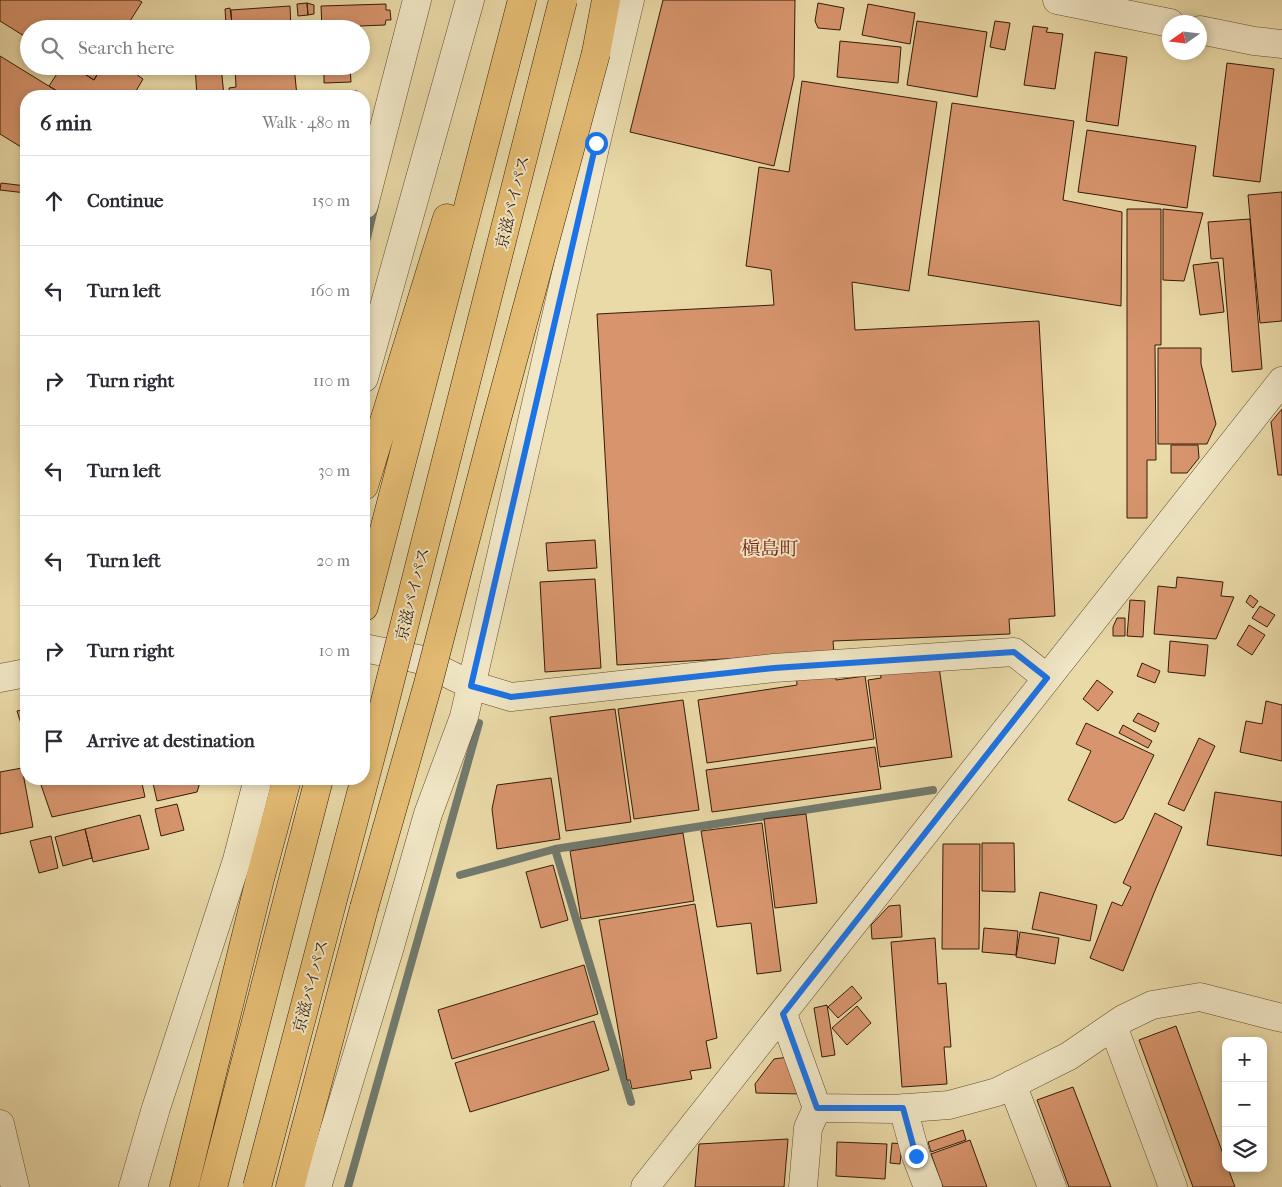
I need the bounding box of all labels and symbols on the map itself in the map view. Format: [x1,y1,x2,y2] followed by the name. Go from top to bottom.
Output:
[1162,15,1207,60] north arrow
[585,132,608,155] route start
[492,153,533,251] street label: 京滋バイパス
[741,538,799,560] district label: 槇島町
[392,545,433,643] street label: 京滋バイパス
[289,937,332,1035] street label: 京滋バイパス
[905,1145,928,1168] route end

